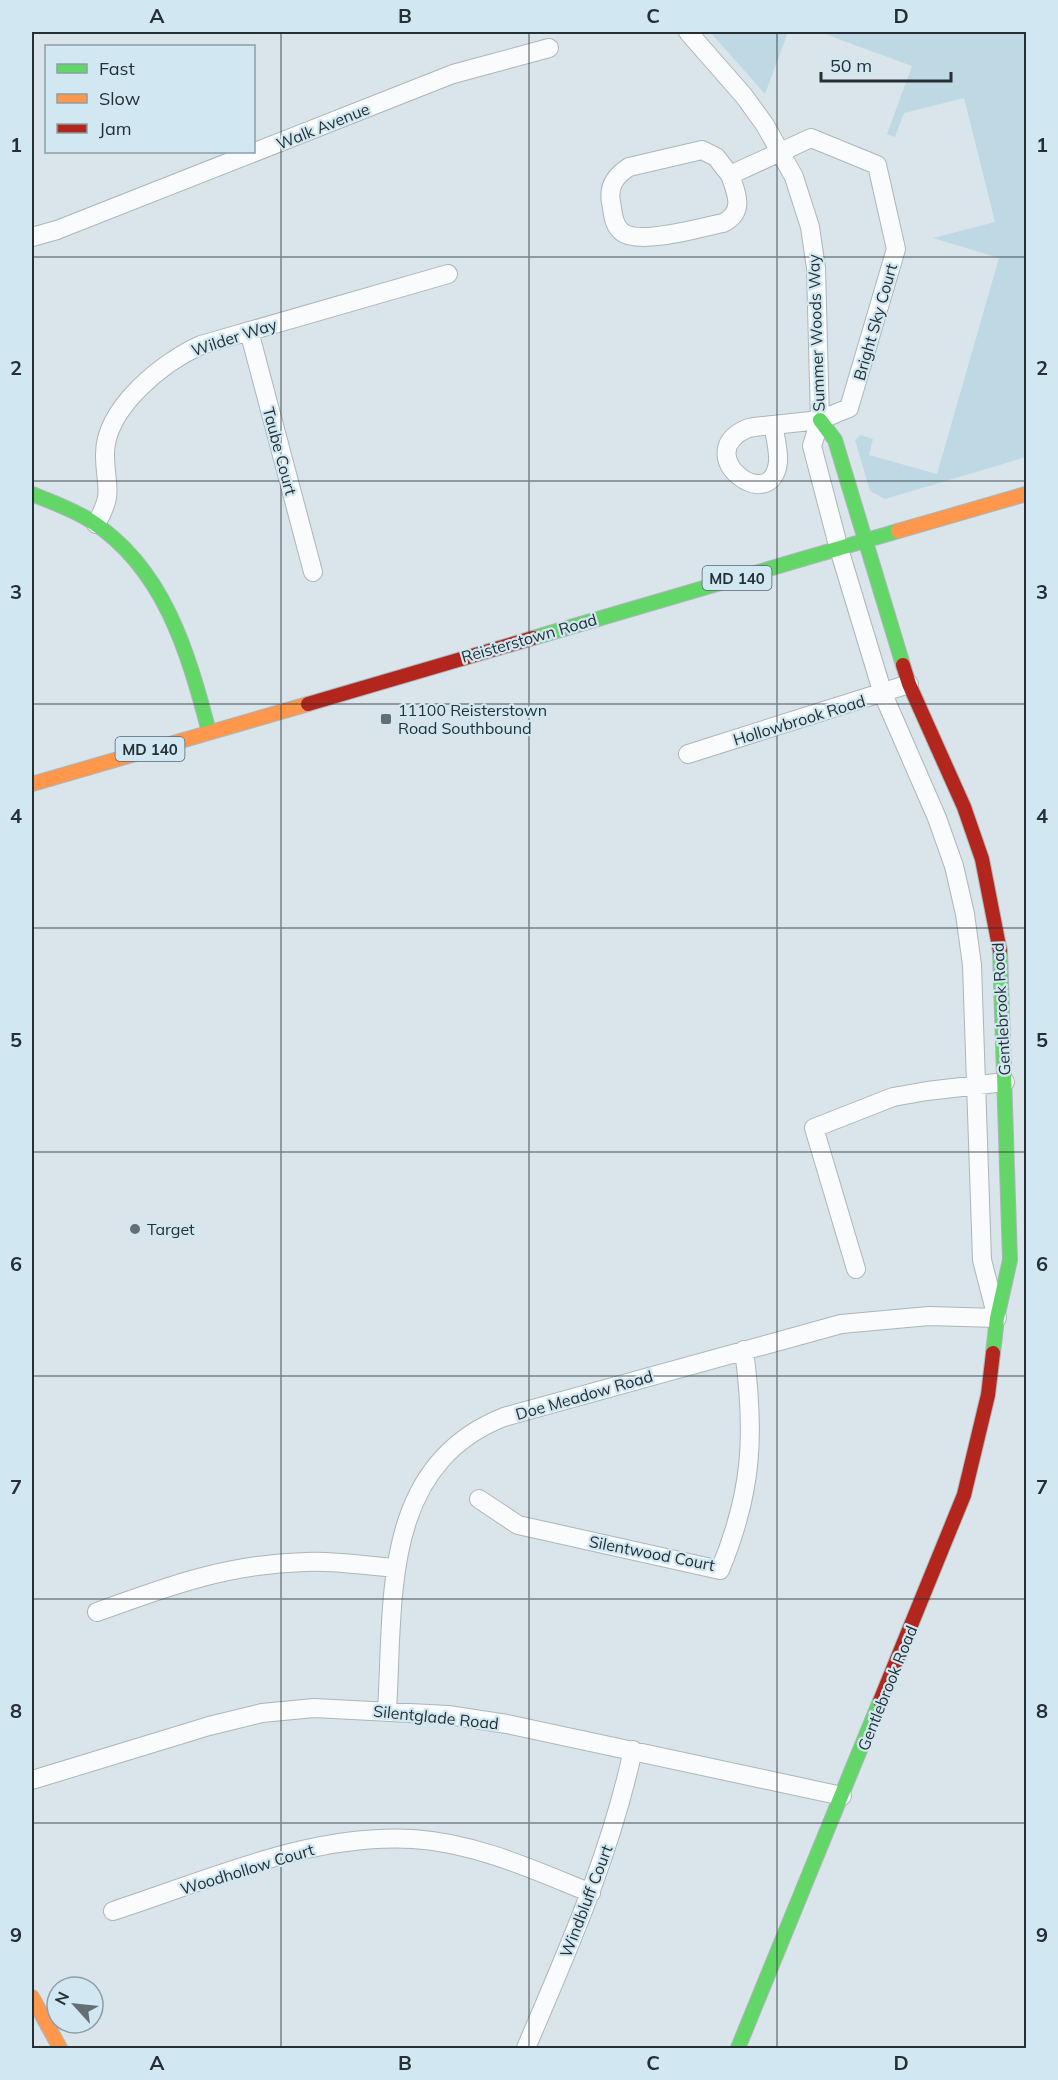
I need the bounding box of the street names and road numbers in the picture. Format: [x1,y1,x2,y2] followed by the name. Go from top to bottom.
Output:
[274,98,372,154] street label: Walk Avenue
[803,253,829,412] street label: Summer Woods Way
[849,261,901,383] street label: Bright Sky Court
[189,314,280,360] street label: Wilder Way
[259,405,301,498] street label: Taube Court
[702,566,771,590] road number: MD 140
[459,609,599,667] street label: Reisterstown Road
[730,690,868,750] street label: Hollowbrook Road
[116,737,184,761] road number: MD 140
[988,942,1014,1076] street label: Gentlebrook Road
[513,1366,655,1424] street label: Doe Meadow Road
[587,1531,717,1575] street label: Silentwood Court
[853,1623,921,1753] street label: Gentlebrook Road
[372,1700,500,1734] street label: Silentglade Road
[178,1839,317,1899] street label: Woodhollow Court
[555,1842,617,1960] street label: Windbluff Court

